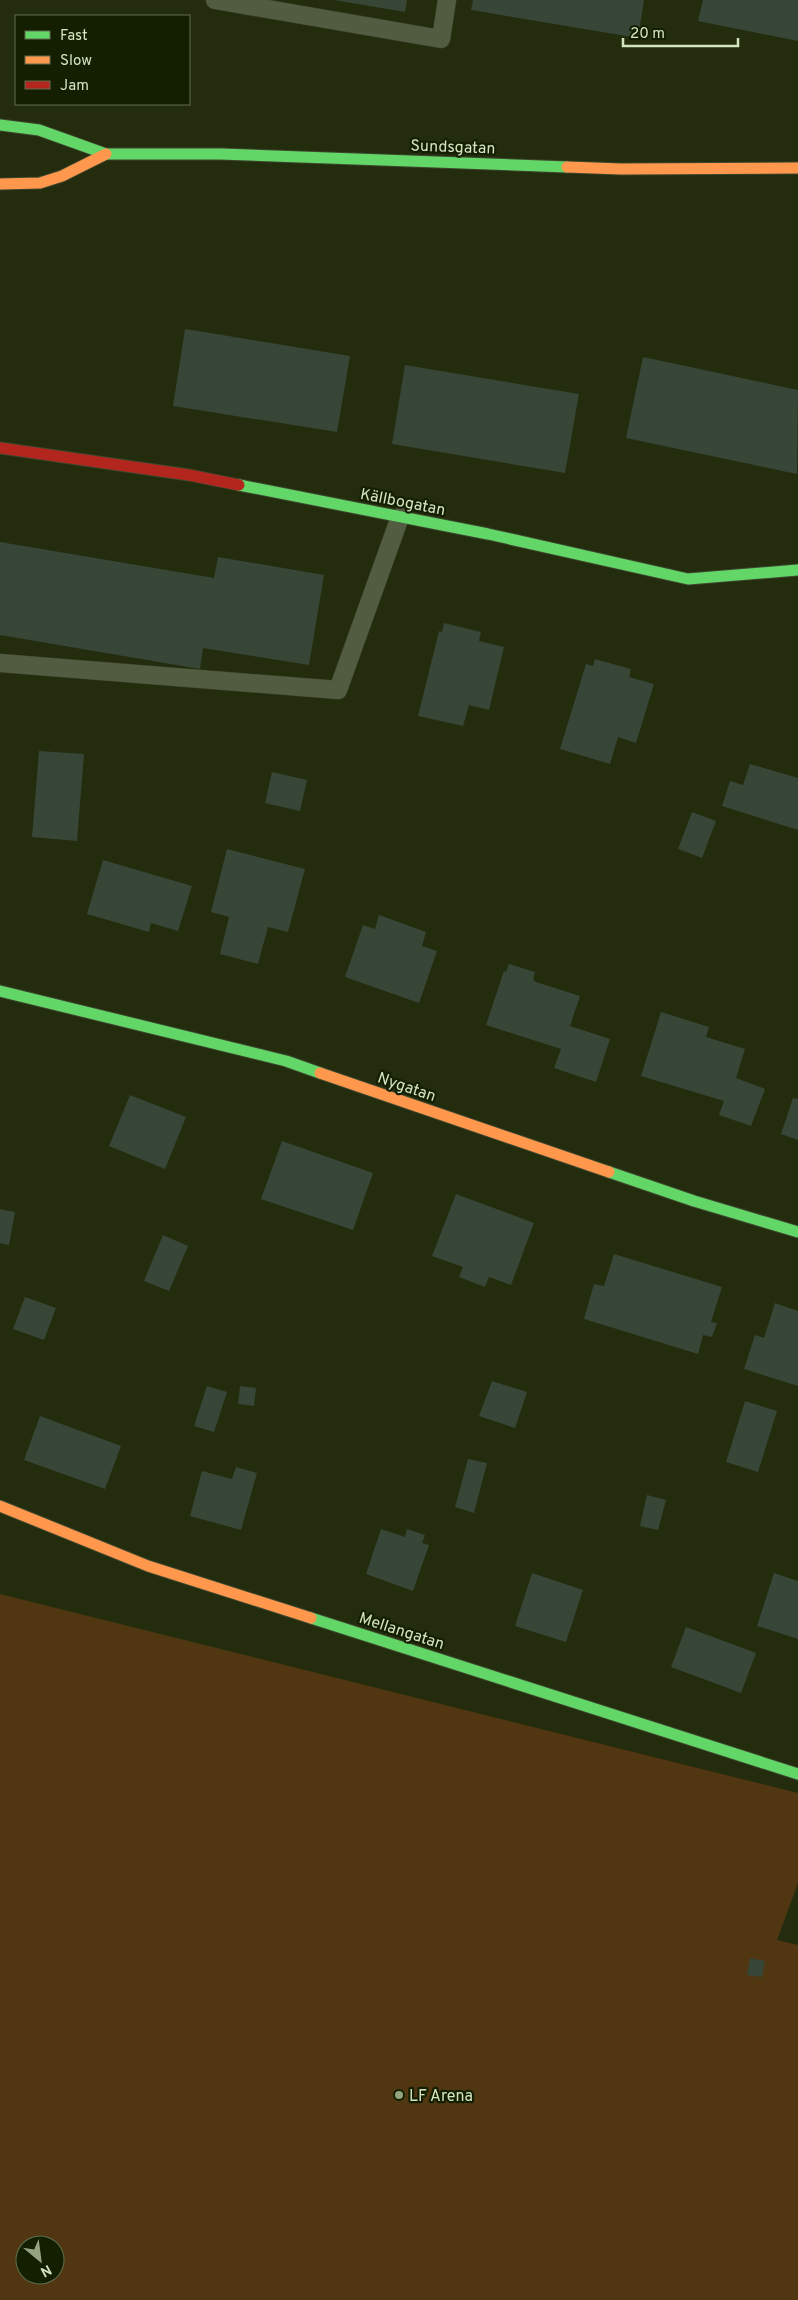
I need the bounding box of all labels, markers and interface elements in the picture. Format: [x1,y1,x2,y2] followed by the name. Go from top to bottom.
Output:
[15,15,190,105] legend
[623,15,738,47] scale bar
[630,25,665,44] text: 20 m
[60,27,88,46] text: Fast
[60,52,92,71] text: Slow
[60,77,89,96] text: Jam
[410,137,496,159] street label: Sundsgatan
[358,485,447,521] street label: Källbogatan
[374,1069,438,1107] street label: Nygatan
[356,1609,447,1655] street label: Mellangatan
[409,2087,473,2107] place label: LF Arena
[393,2089,405,2101] marker: LF Arena
[15,2235,65,2285] north arrow
[37,2260,54,2280] text: N

